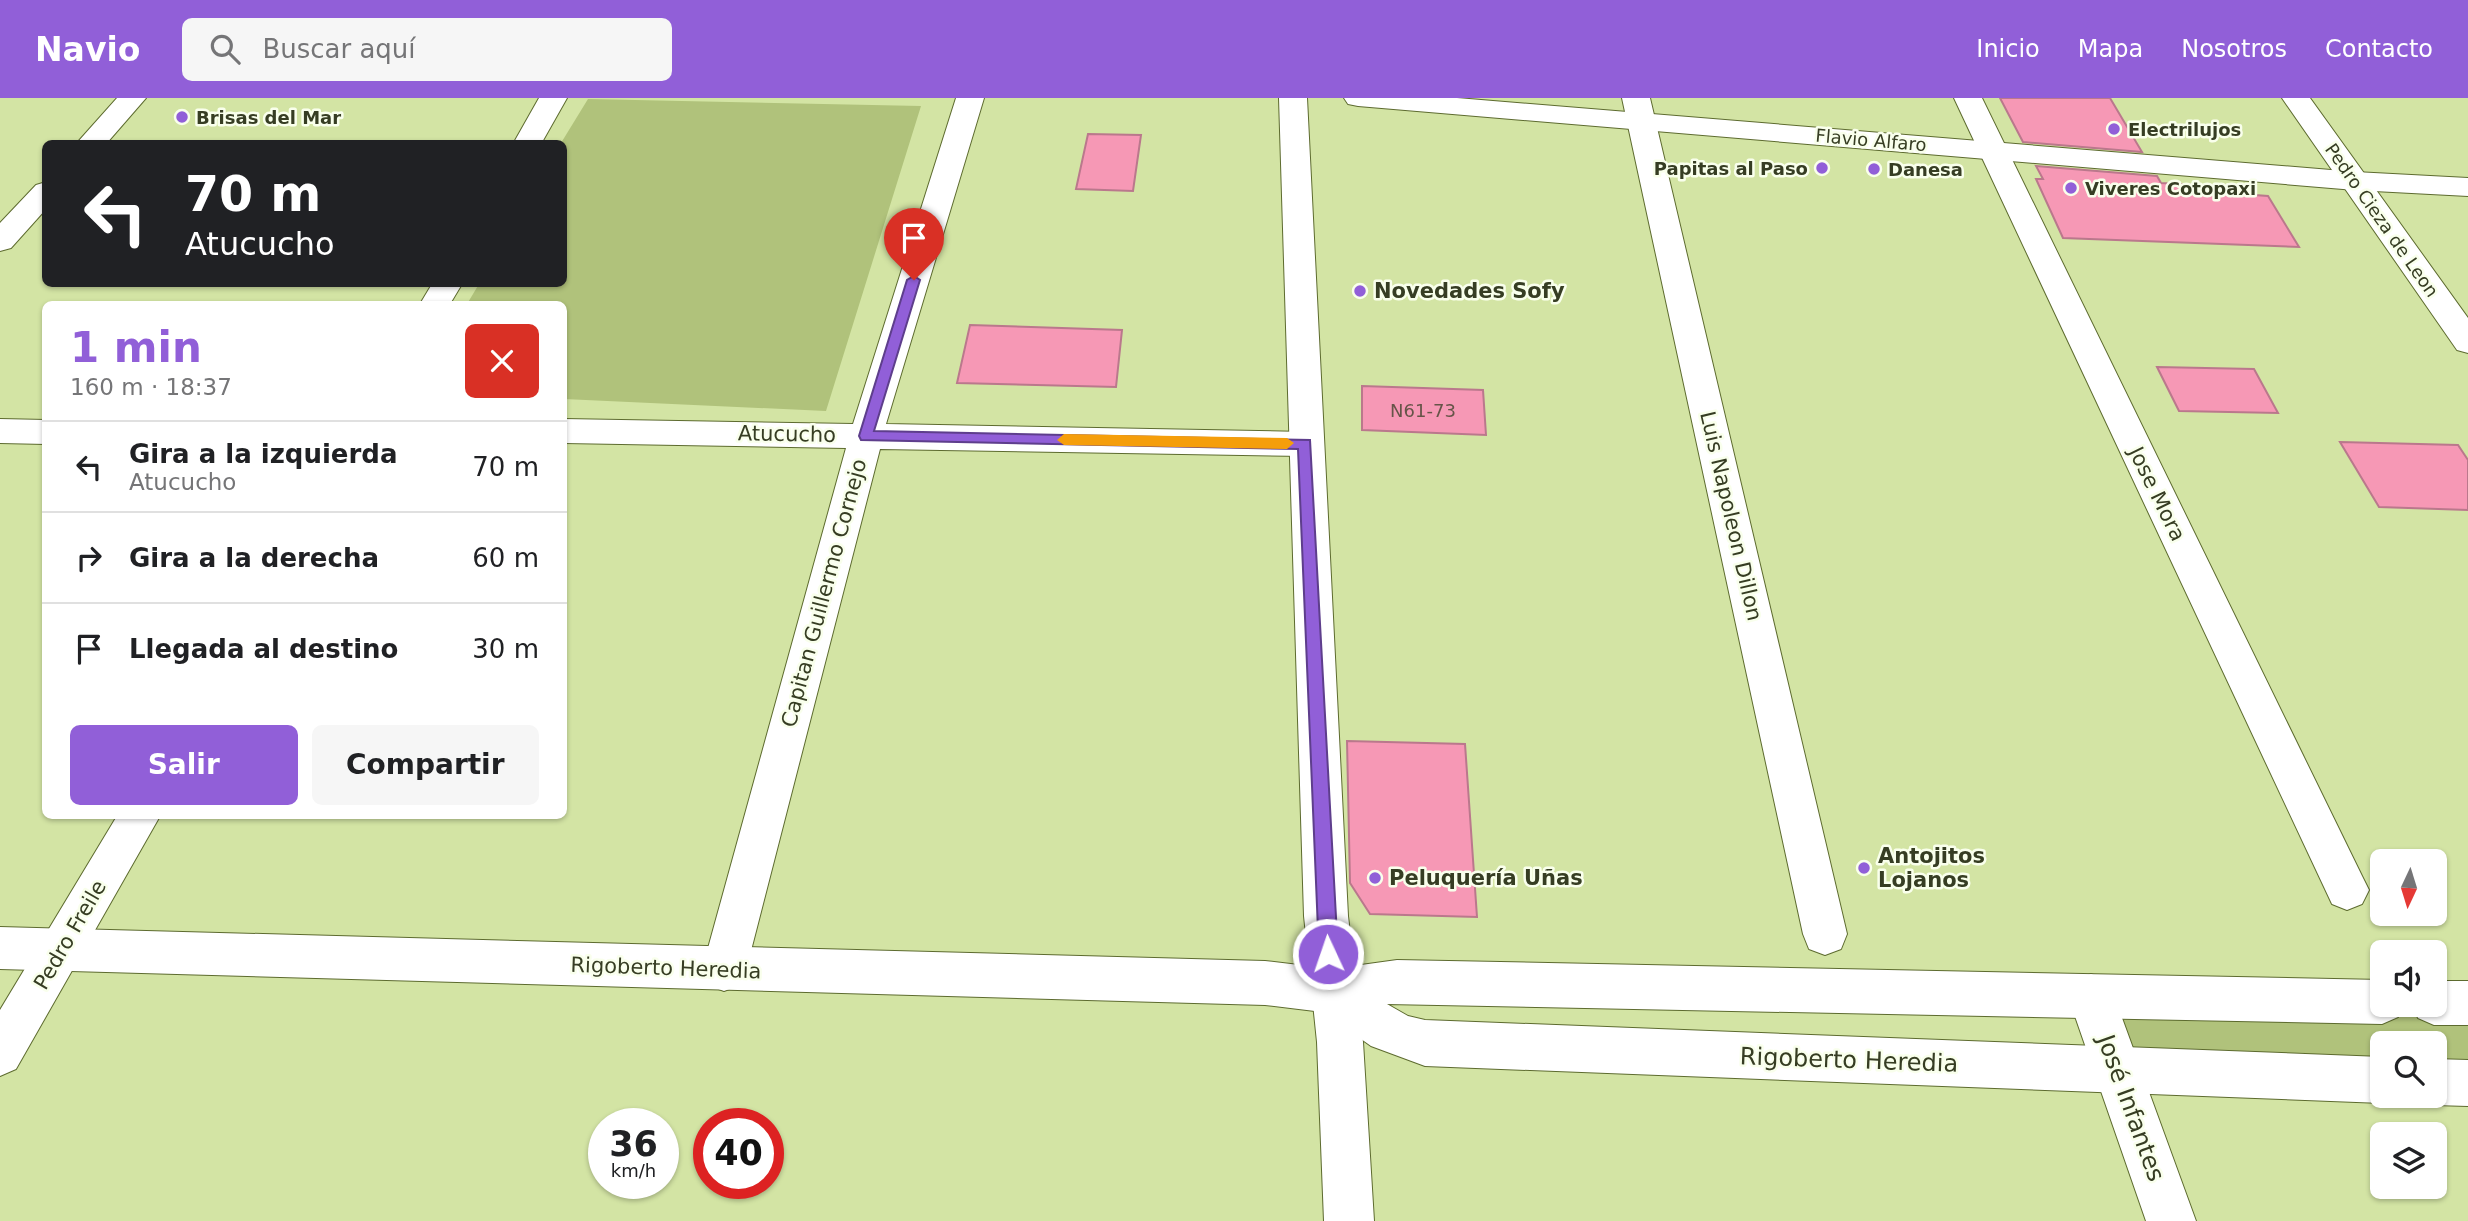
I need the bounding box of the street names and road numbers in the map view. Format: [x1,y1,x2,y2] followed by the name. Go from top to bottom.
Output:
[1815,125,1927,155] street label: Flavio Alfaro
[2321,139,2443,301] street label: Pedro Cieza de Leon
[1695,409,1767,623] street label: Luis Napoleon Dillon
[738,421,836,447] street label: Atucucho
[2123,441,2190,545] street label: Jose Mora
[777,456,871,730] street label: Capitan Guillermo Cornejo
[29,876,111,994] street label: Pedro Freile
[570,953,762,983] street label: Rigoberto Heredia
[2091,1029,2170,1185] street label: José Infantes
[1739,1042,1959,1078] street label: Rigoberto Heredia

